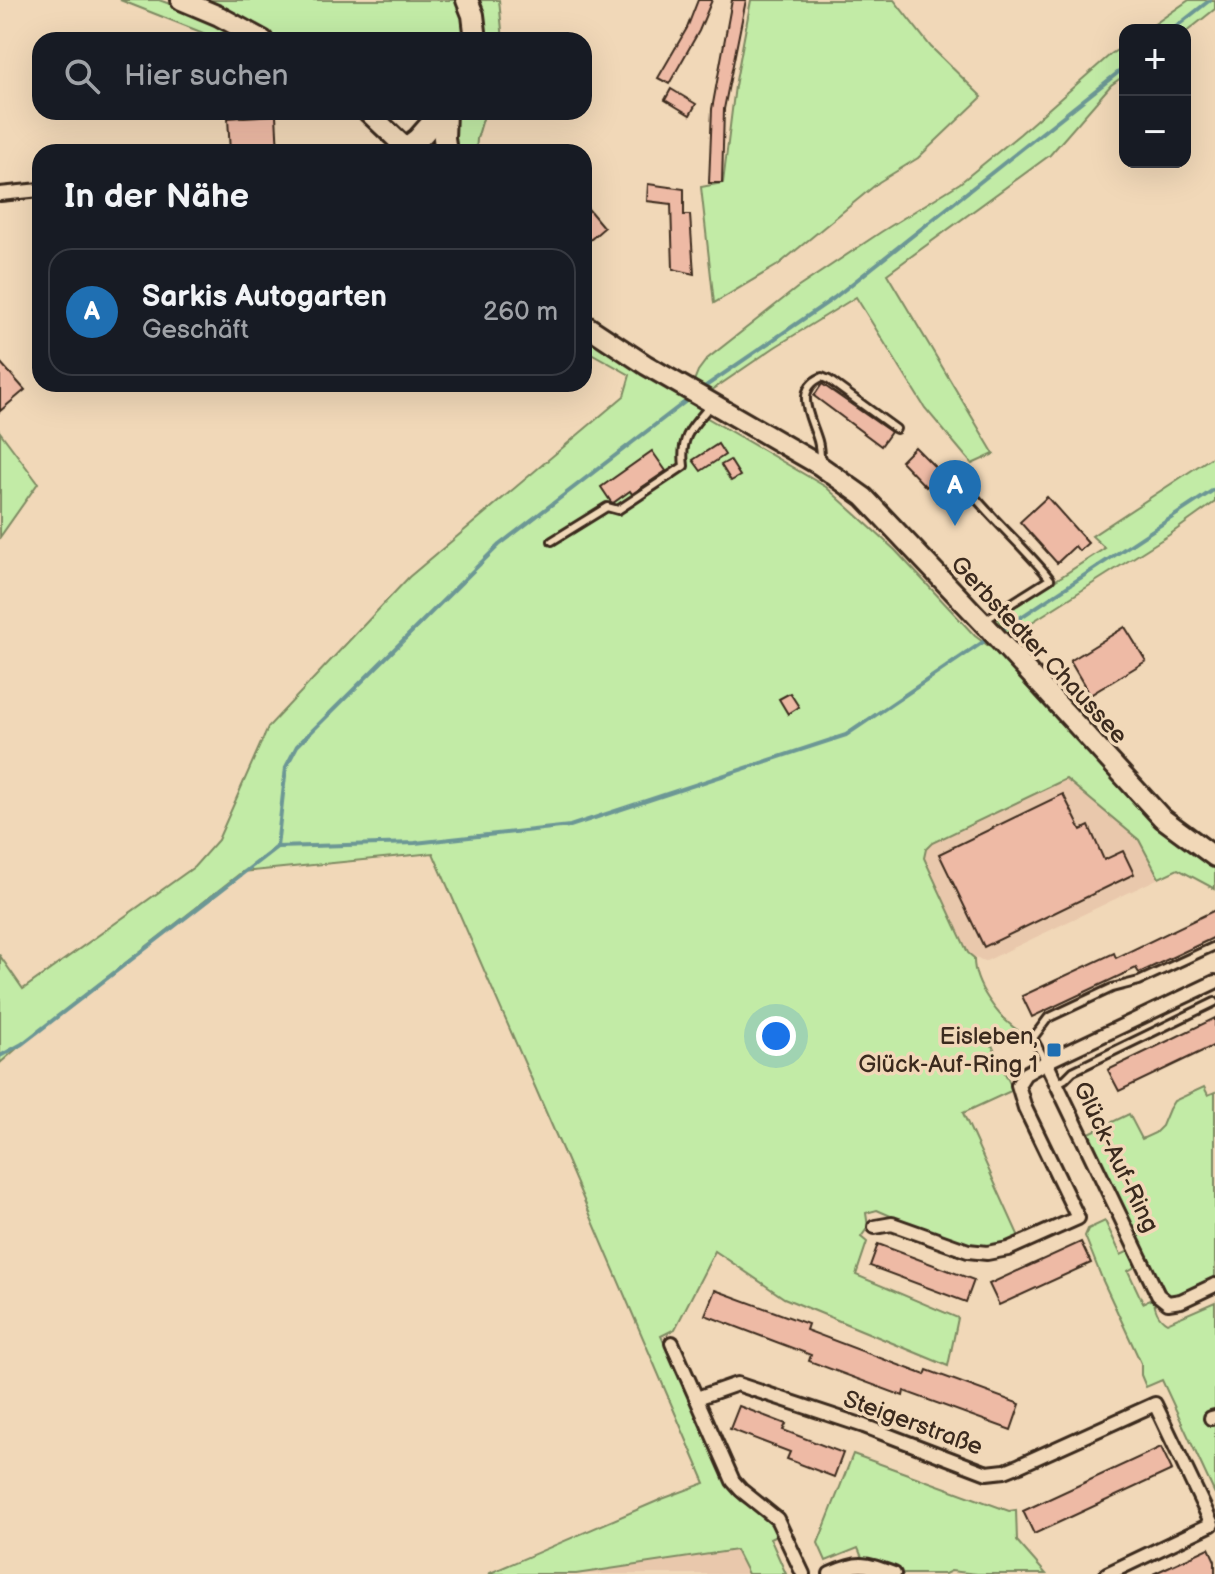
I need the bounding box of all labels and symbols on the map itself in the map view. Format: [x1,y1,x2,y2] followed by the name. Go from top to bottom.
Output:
[929,460,981,526] pin: A
[944,550,1134,750] street label: Gerbstedter Chaussee
[756,1016,796,1056] your location
[858,1022,1038,1079] place label: Eisleben, Glück-Auf-Ring 1
[1045,1041,1063,1059] marker: Eisleben, Glück-Auf-Ring 1
[1067,1077,1165,1237] street label: Glück-Auf-Ring
[839,1384,987,1462] street label: Steigerstraße

